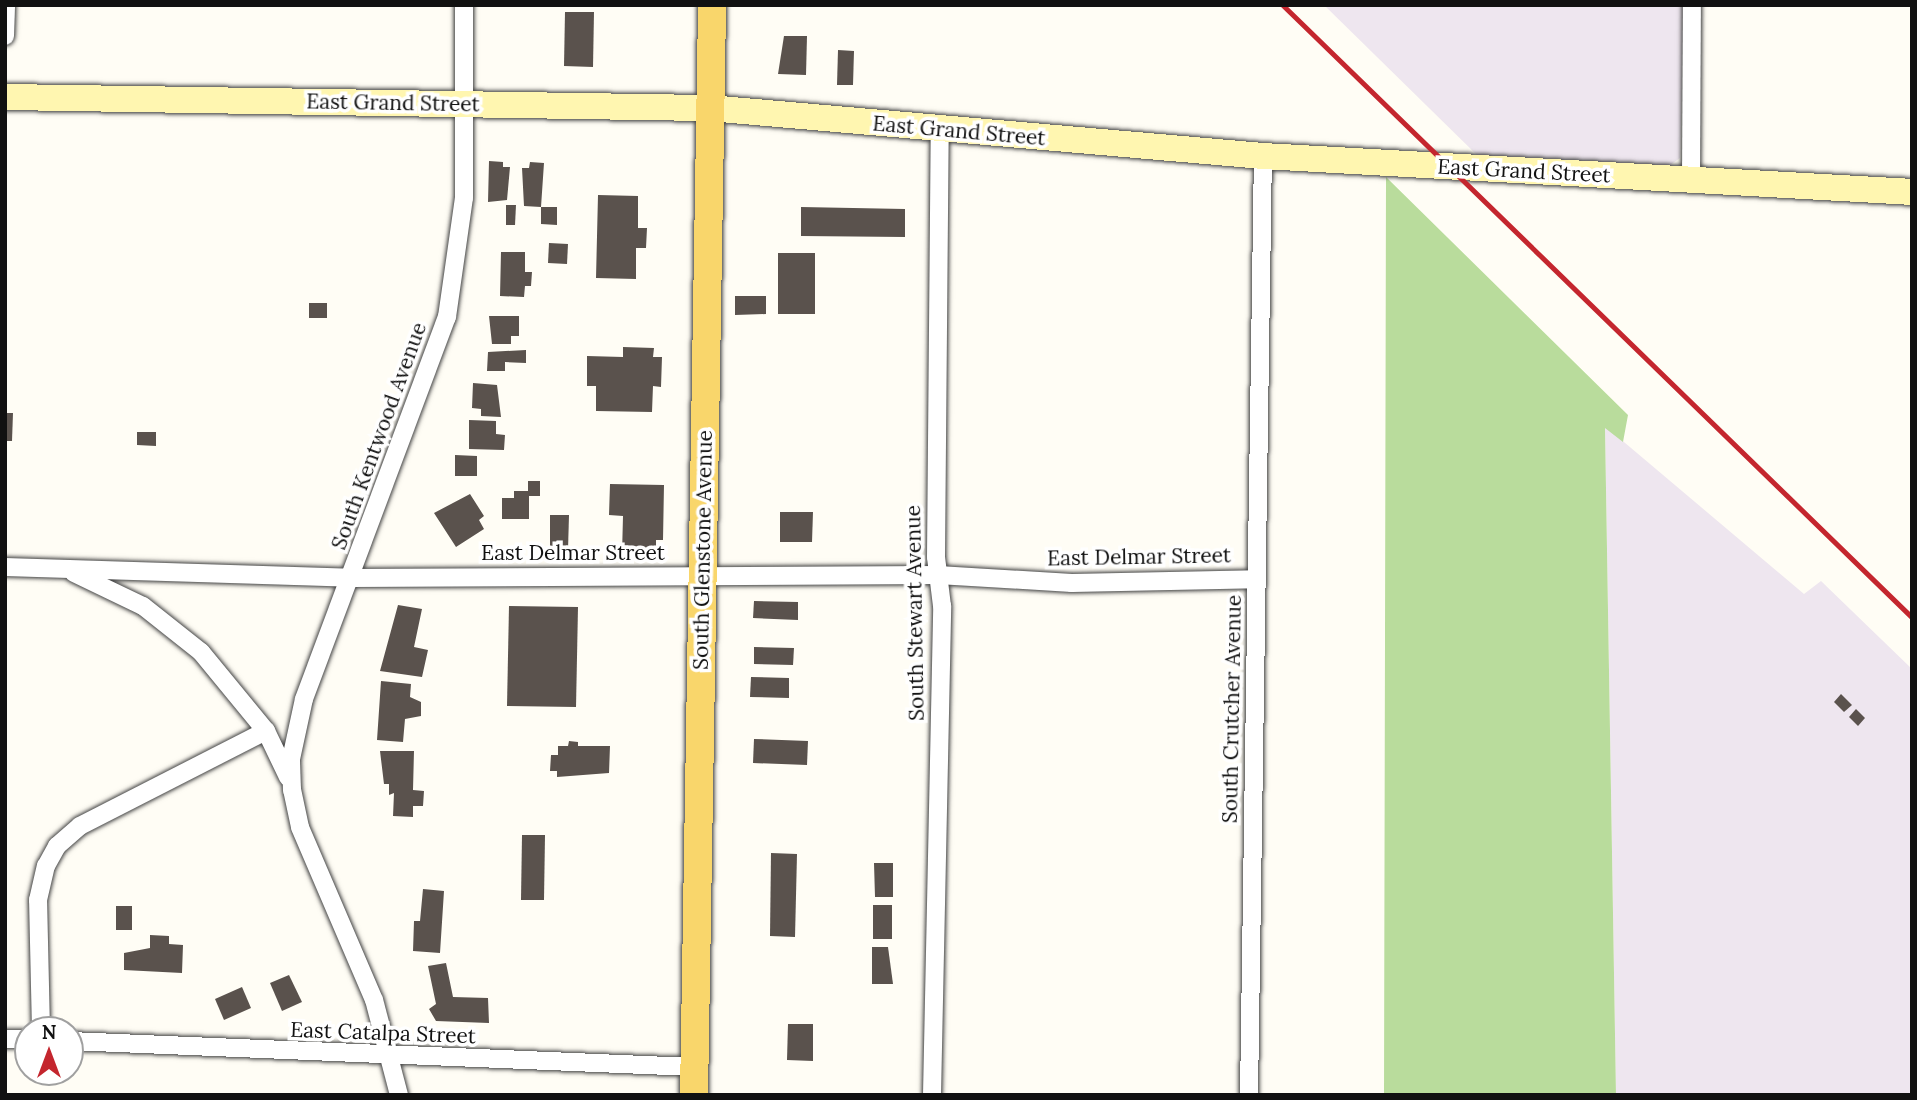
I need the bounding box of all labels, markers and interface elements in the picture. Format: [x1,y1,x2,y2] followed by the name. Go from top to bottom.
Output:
[306,89,480,117] street label: East Grand Street
[872,111,1046,151] street label: East Grand Street
[1437,154,1611,188] street label: East Grand Street
[326,319,432,553] street label: South Kentwood Avenue
[688,430,718,670] street label: South Glenstone Avenue
[901,505,929,721] street label: South Stewart Avenue
[481,540,665,566] street label: East Delmar Street
[1047,543,1231,571] street label: East Delmar Street
[1217,595,1247,823] street label: South Crutcher Avenue
[14,1016,84,1086] north arrow
[290,1017,476,1049] street label: East Catalpa Street
[42,1020,56,1044] text: N

